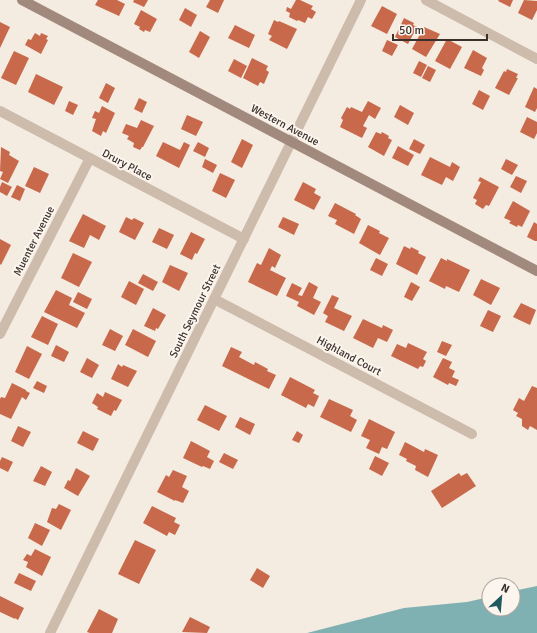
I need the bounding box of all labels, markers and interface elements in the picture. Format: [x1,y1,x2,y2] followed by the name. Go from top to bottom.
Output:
[393,16,487,42] scale bar
[399,23,424,38] text: 50 m
[249,102,321,148] street label: Western Avenue
[100,146,154,184] street label: Drury Place
[11,204,57,278] street label: Muenter Avenue
[167,262,223,360] street label: South Seymour Street
[314,333,384,379] street label: Highland Court
[481,577,521,617] north arrow
[499,581,511,596] text: N

